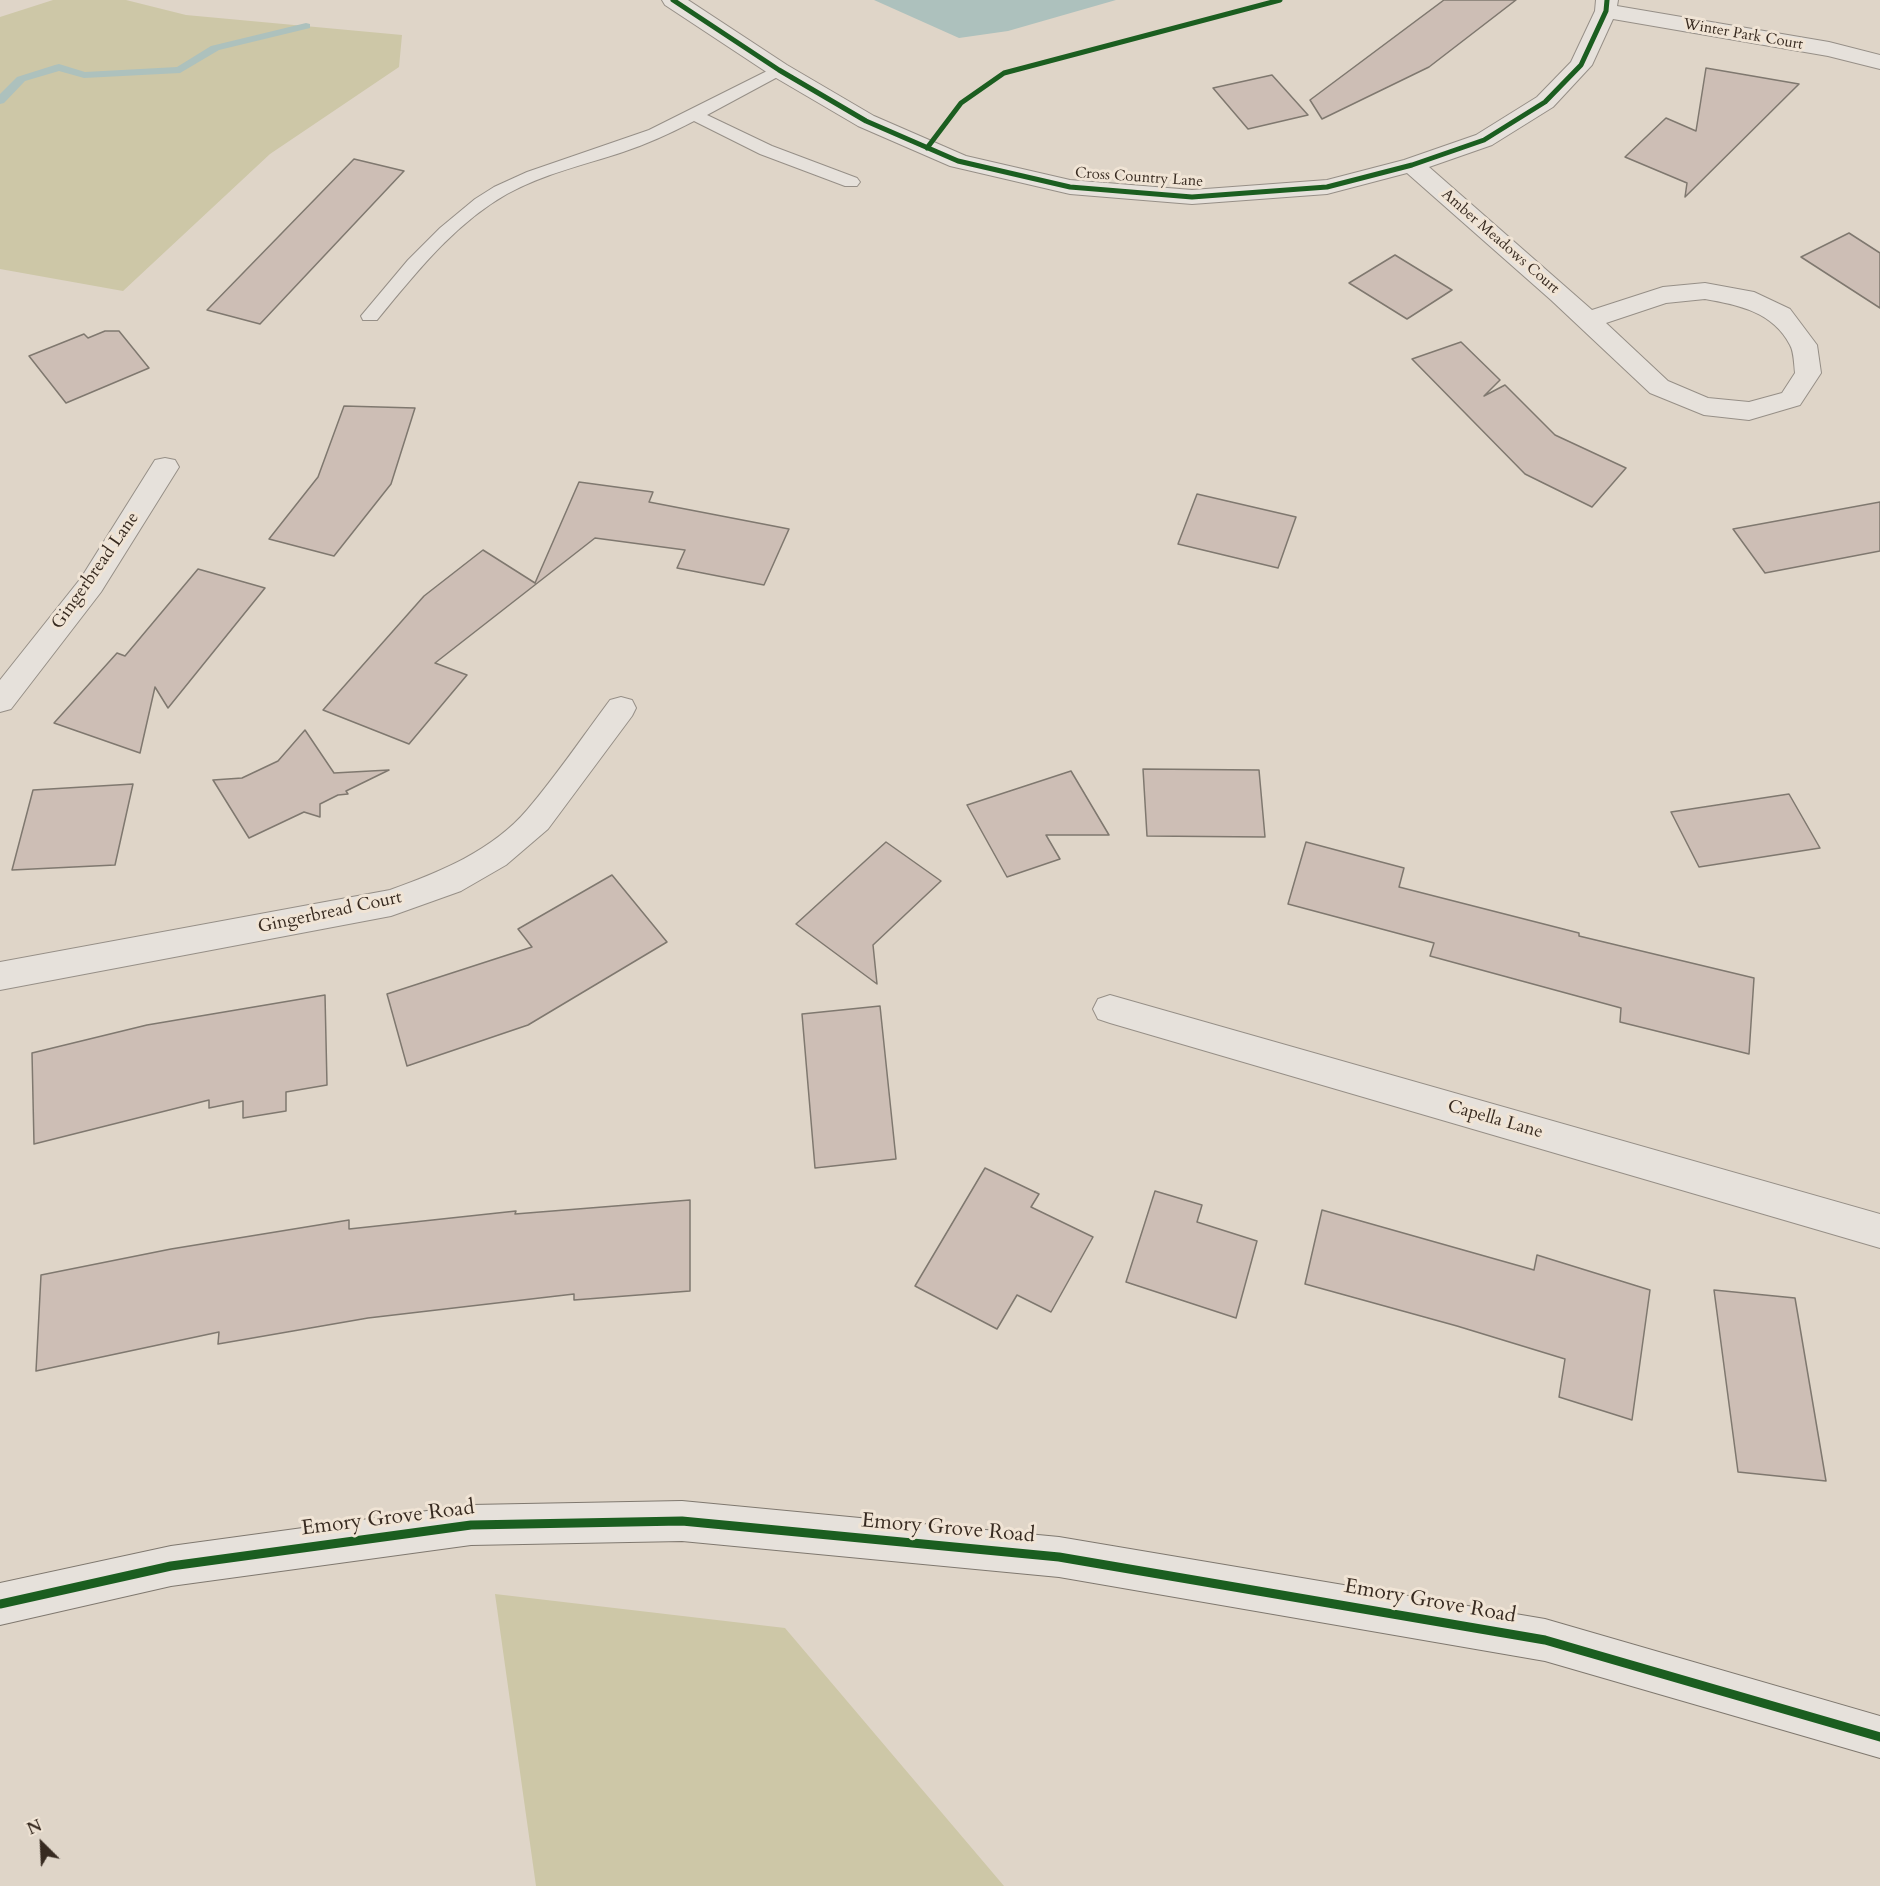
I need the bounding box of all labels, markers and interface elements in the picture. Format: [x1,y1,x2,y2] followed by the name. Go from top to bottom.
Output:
[1682,16,1804,54] street label: Winter Park Court
[1074,165,1204,191] street label: Cross Country Lane
[1437,186,1563,298] street label: Amber Meadows Court
[48,508,144,634] street label: Gingerbread Lane
[256,887,404,939] street label: Gingerbread Court
[1445,1096,1545,1144] street label: Capella Lane
[300,1496,476,1542] street label: Emory Grove Road
[860,1509,1036,1549] street label: Emory Grove Road
[1342,1574,1518,1630] street label: Emory Grove Road
[12,1814,72,1874] north arrow
[24,1815,45,1840] text: N

